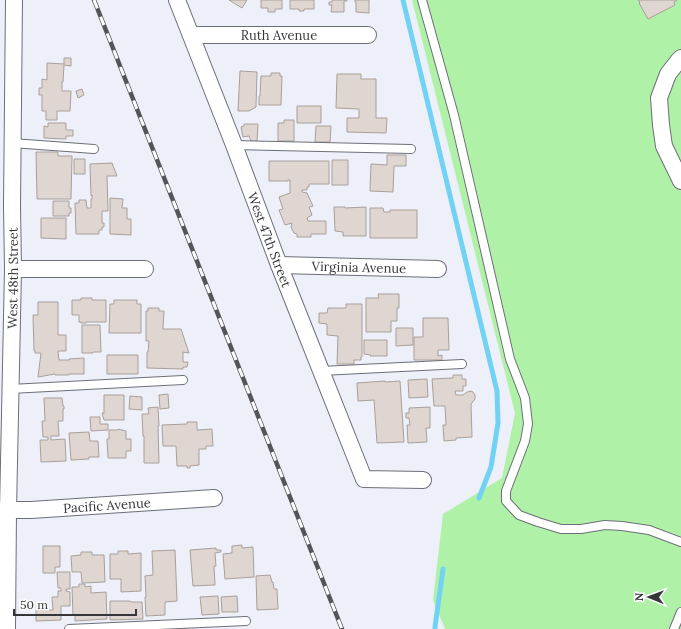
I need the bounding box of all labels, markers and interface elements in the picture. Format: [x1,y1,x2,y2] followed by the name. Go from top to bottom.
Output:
[241,27,317,44] street label: Ruth Avenue
[244,190,295,290] street label: West 47th Street
[4,227,22,329] street label: West 48th Street
[310,258,406,277] street label: Virginia Avenue
[63,494,151,517] street label: Pacific Avenue
[629,577,669,617] north arrow
[14,591,136,617] scale bar
[632,592,646,601] text: N
[20,597,48,612] text: 50 m

